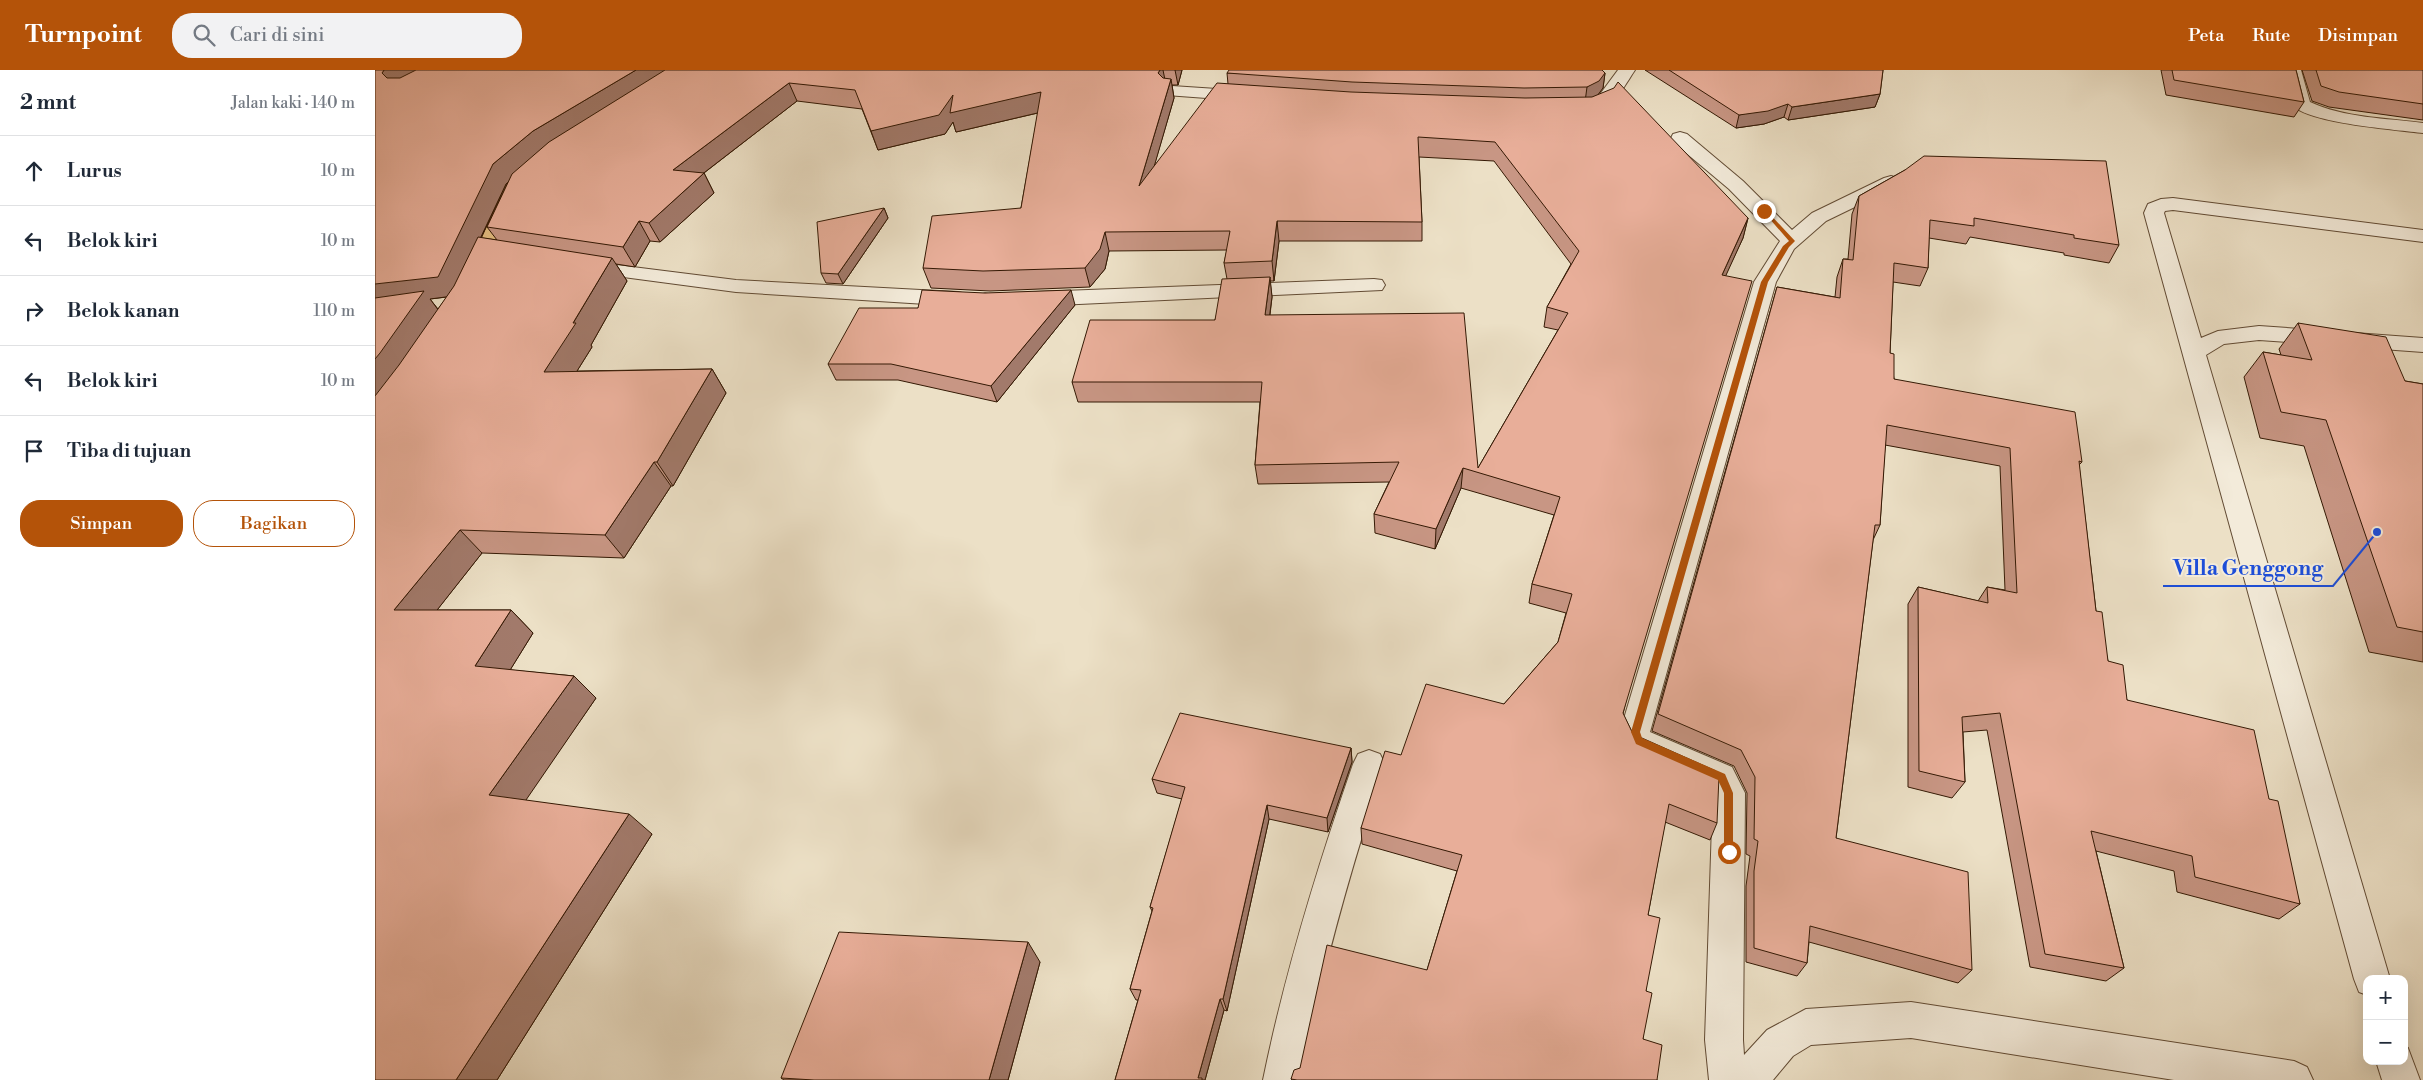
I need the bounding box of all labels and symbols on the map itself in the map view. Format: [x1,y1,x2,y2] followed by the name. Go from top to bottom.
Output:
[1753,200,1776,223] route end
[2163,550,2333,586] callout: Villa Genggong
[2172,556,2324,582] text: Villa Genggong
[1718,841,1741,864] route start

